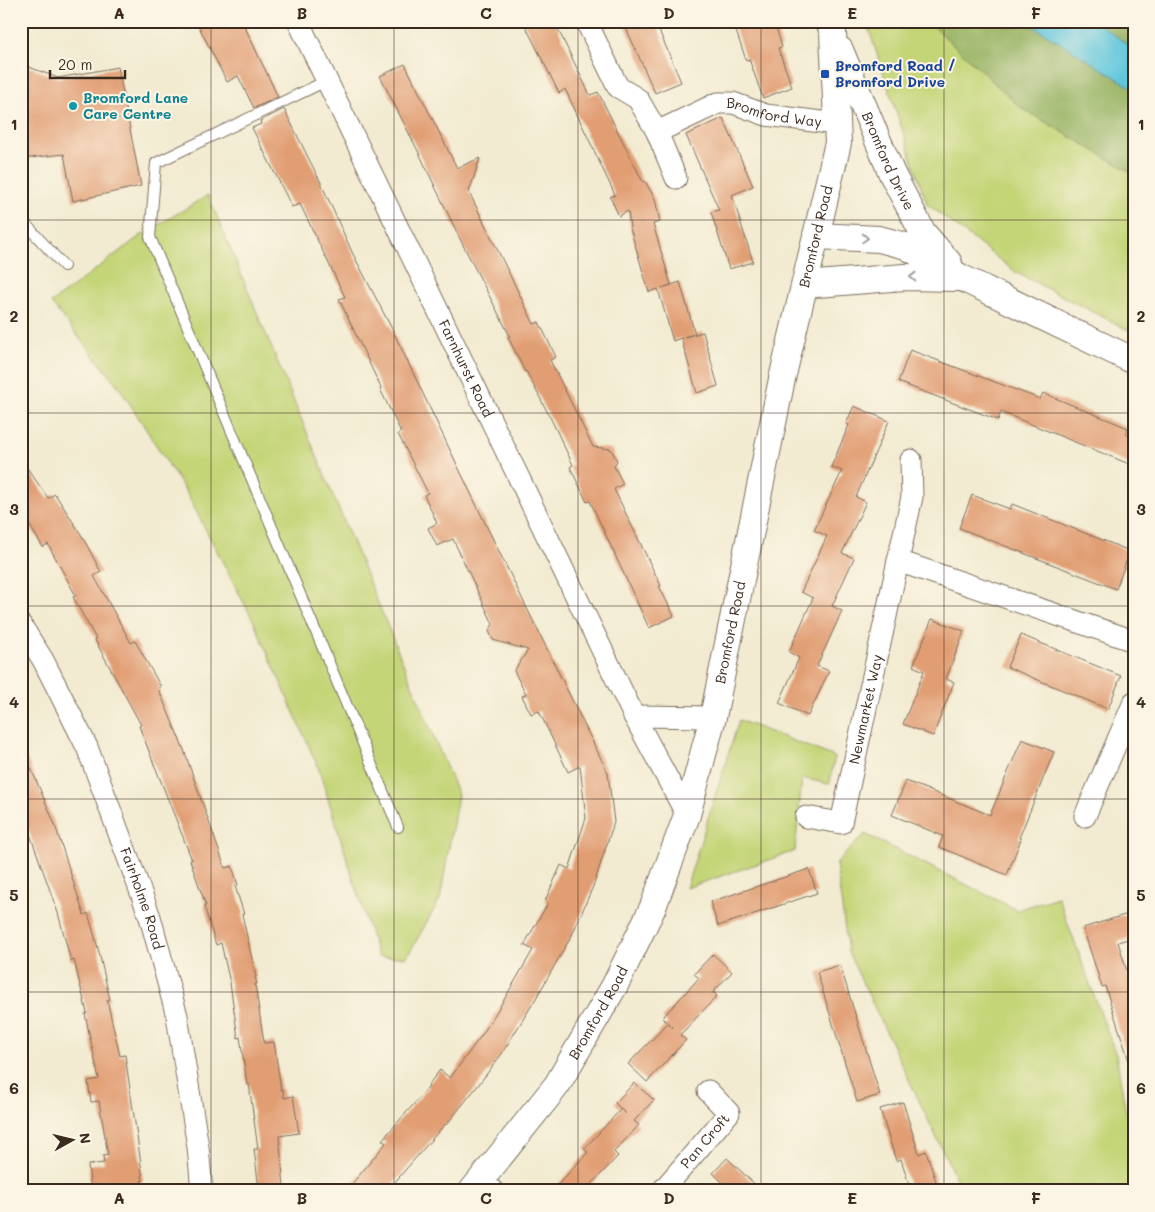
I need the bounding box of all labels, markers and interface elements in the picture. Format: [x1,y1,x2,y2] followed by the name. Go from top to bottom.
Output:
[113,2,125,23] text: A
[297,2,307,23] text: B
[480,2,492,23] text: C
[663,2,675,23] text: D
[847,2,857,23] text: E
[1031,2,1041,23] text: F
[50,48,125,80] scale bar
[58,54,92,74] text: 20 m
[835,56,956,91] place label: Bromford Road / Bromford Drive
[819,68,831,80] marker: Bromford Road / Bromford Drive
[83,88,188,123] place label: Bromford Lane Care Centre
[727,93,823,131] street label: Bromford Way
[67,100,79,112] marker: Bromford Lane Care Centre
[858,109,919,213] street label: Bromford Drive
[10,113,18,134] text: 1
[1137,113,1145,134] text: 1
[794,183,837,289] street label: Bromford Road
[861,233,869,244] one-way arrow
[909,272,916,282] one-way arrow
[10,305,19,326] text: 2
[1137,305,1146,326] text: 2
[435,316,498,420] street label: Farnhurst Road
[9,498,19,519] text: 3
[1136,498,1146,519] text: 3
[710,579,750,685] street label: Bromford Road
[844,652,886,766] street label: Newmarket Way
[9,691,19,712] text: 4
[1136,691,1146,712] text: 4
[116,845,168,952] street label: Fairholme Road
[9,884,19,905] text: 5
[1136,884,1146,905] text: 5
[564,963,632,1063] street label: Bromford Road
[9,1077,19,1098] text: 6
[1136,1077,1146,1098] text: 6
[676,1109,734,1172] street label: Pan Croft
[48,1114,98,1164] north arrow
[75,1132,96,1145] text: N
[113,1187,125,1208] text: A
[297,1187,307,1208] text: B
[480,1187,492,1208] text: C
[663,1187,675,1208] text: D
[847,1187,857,1208] text: E
[1031,1187,1041,1208] text: F

